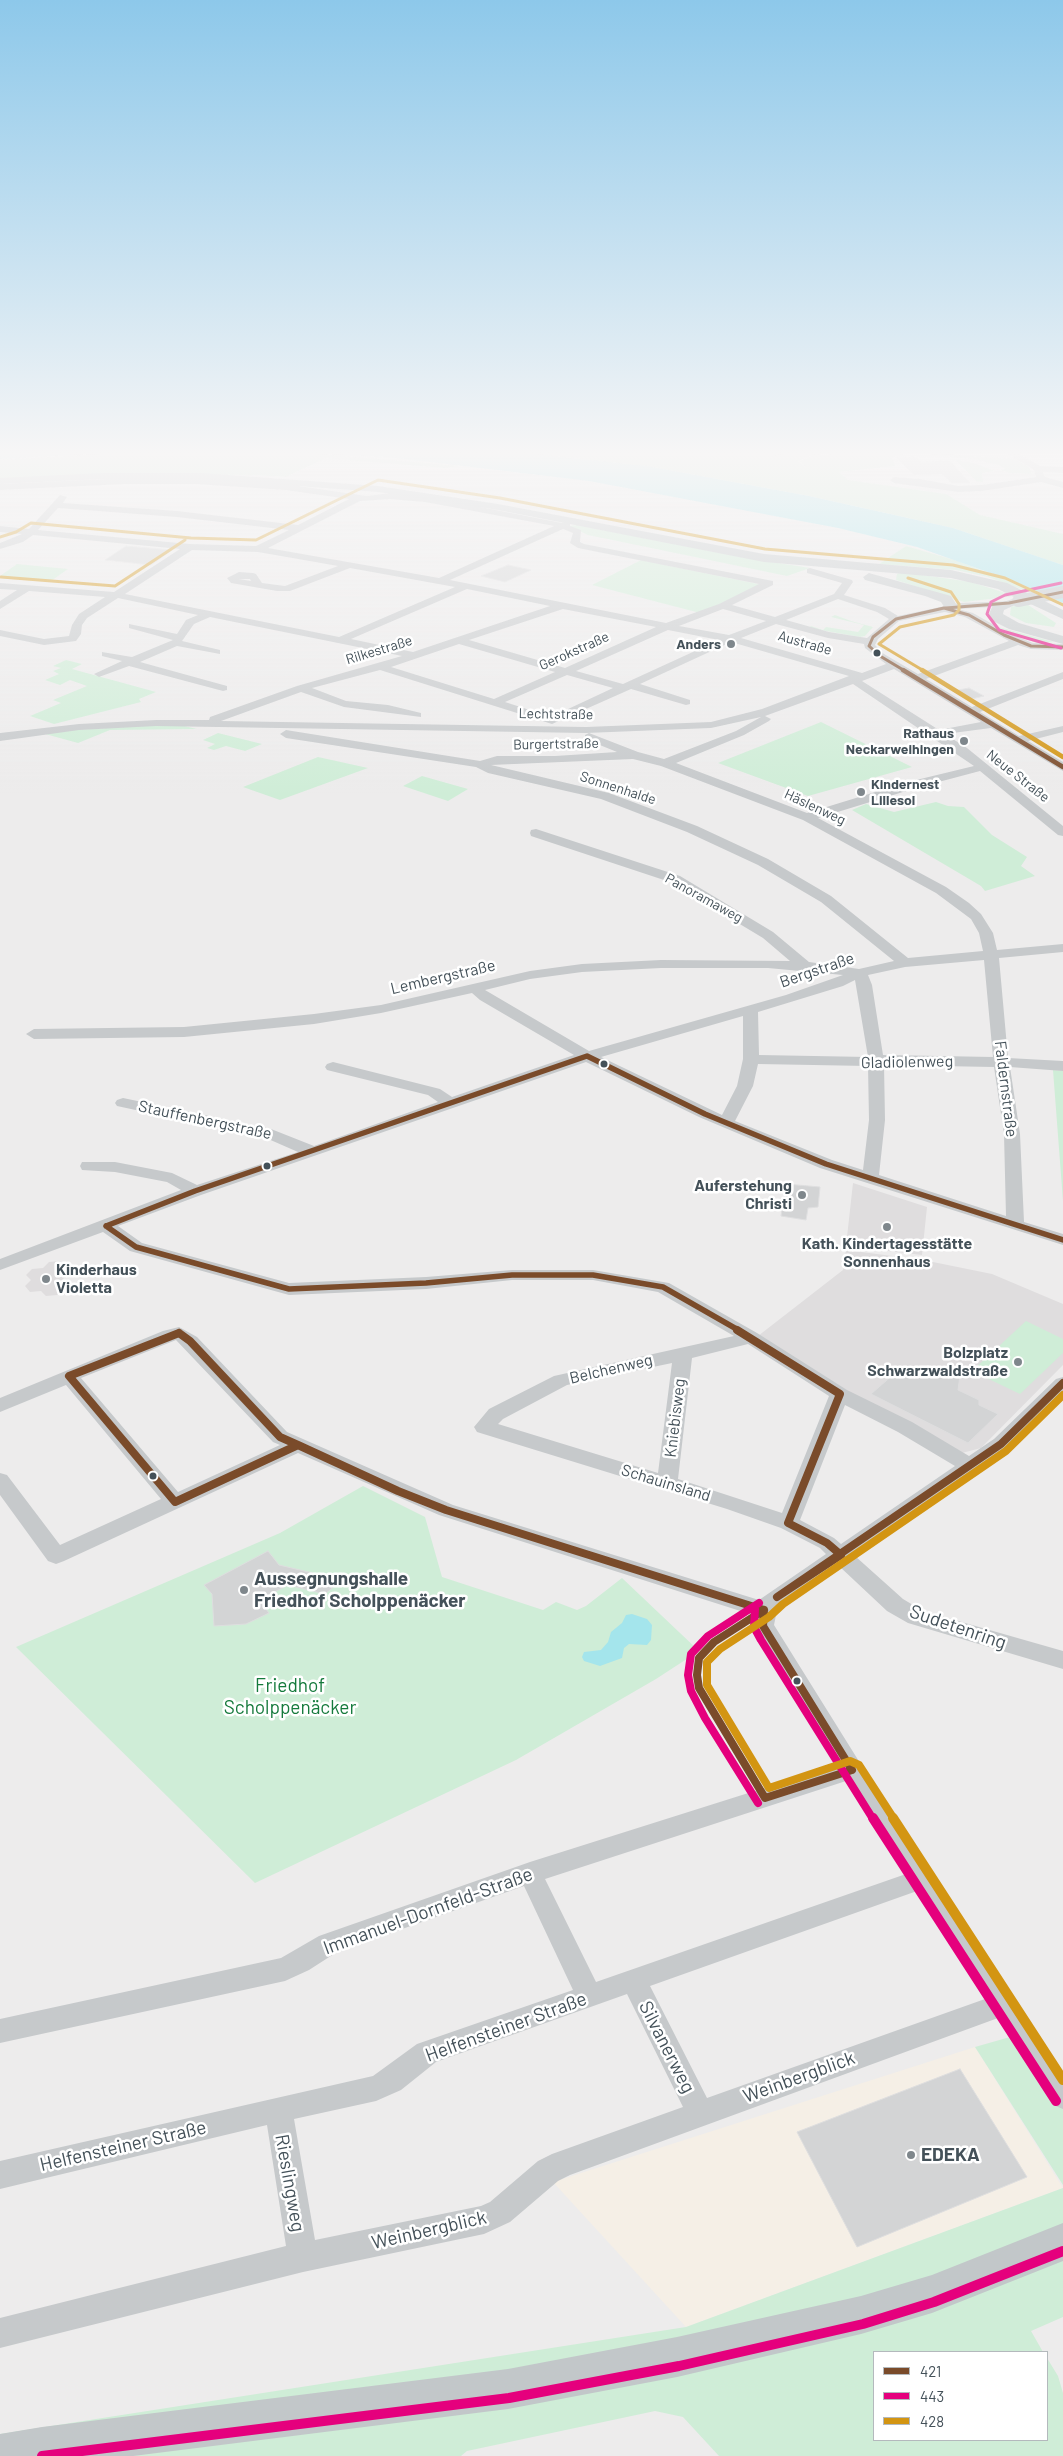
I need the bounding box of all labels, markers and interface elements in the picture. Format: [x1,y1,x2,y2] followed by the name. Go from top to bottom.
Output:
[776,627,834,659] street label: Austraße
[536,628,612,674] street label: Gerokstraße
[344,632,414,668] street label: Rilkestraße
[676,636,721,652] place label: Anders
[725,638,737,650] marker: Anders
[872,648,882,658] unlabelled marker
[519,705,593,723] street label: Lechtstraße
[846,725,954,758] place label: Rathaus Neckarweihingen
[513,735,599,753] street label: Burgertstraße
[958,735,970,747] marker: Rathaus Neckarweihingen
[983,746,1053,806] street label: Neue Straße
[578,768,658,808] street label: Sonnenhalde
[871,776,939,809] place label: Kindernest Lillesol
[782,785,848,829] street label: Häslenweg
[855,786,867,798] marker: Kindernest Lillesol
[662,870,746,926] street label: Panoramaweg
[777,948,857,992] street label: Bergstraße
[389,956,497,998] street label: Lembergstraße
[991,1040,1021,1138] street label: Faldernstraße
[861,1052,953,1072] street label: Gladiolenweg
[599,1059,609,1069] unlabelled marker
[137,1096,273,1144] street label: Stauffenbergstraße
[262,1161,272,1171] unlabelled marker
[694,1176,792,1214] place label: Auferstehung Christi
[796,1189,808,1201] marker: Auferstehung Christi
[881,1221,893,1233] marker: Kath. Kindertagesstätte Sonnenhaus
[802,1234,972,1272] place label: Kath. Kindertagesstätte Sonnenhaus
[56,1260,137,1298] place label: Kinderhaus Violetta
[40,1273,52,1285] marker: Kinderhaus Violetta
[867,1343,1008,1381] place label: Bolzplatz Schwarzwaldstraße
[568,1350,654,1388] street label: Belchenweg
[1012,1356,1024,1368] marker: Bolzplatz Schwarzwaldstraße
[661,1377,689,1459] street label: Kniebisweg
[619,1460,713,1506] street label: Schauinsland
[148,1471,158,1481] unlabelled marker
[254,1568,466,1612] place label: Aussegnungshalle Friedhof Scholppenäcker
[238,1584,250,1596] marker: Aussegnungshalle Friedhof Scholppenäcker
[907,1600,1009,1654] street label: Sudetenring
[224,1675,356,1719] park label: Friedhof Scholppenäcker
[792,1676,802,1686] unlabelled marker
[320,1862,536,1960] street label: Immanuel-Dornfeld-Straße
[422,1987,590,2067] street label: Helfensteiner Straße
[634,1997,700,2097] street label: Silvanerweg
[740,2046,858,2108] street label: Weinbergblick
[38,2116,208,2176] street label: Helfensteiner Straße
[270,2132,310,2234] street label: Rieslingweg
[921,2144,980,2166] place label: EDEKA
[905,2149,917,2161] marker: EDEKA
[369,2206,489,2254] street label: Weinbergblick
[873,2351,1048,2441] legend
[920,2362,941,2380] text: 421
[920,2387,944,2405] text: 443
[920,2412,944,2430] text: 428

